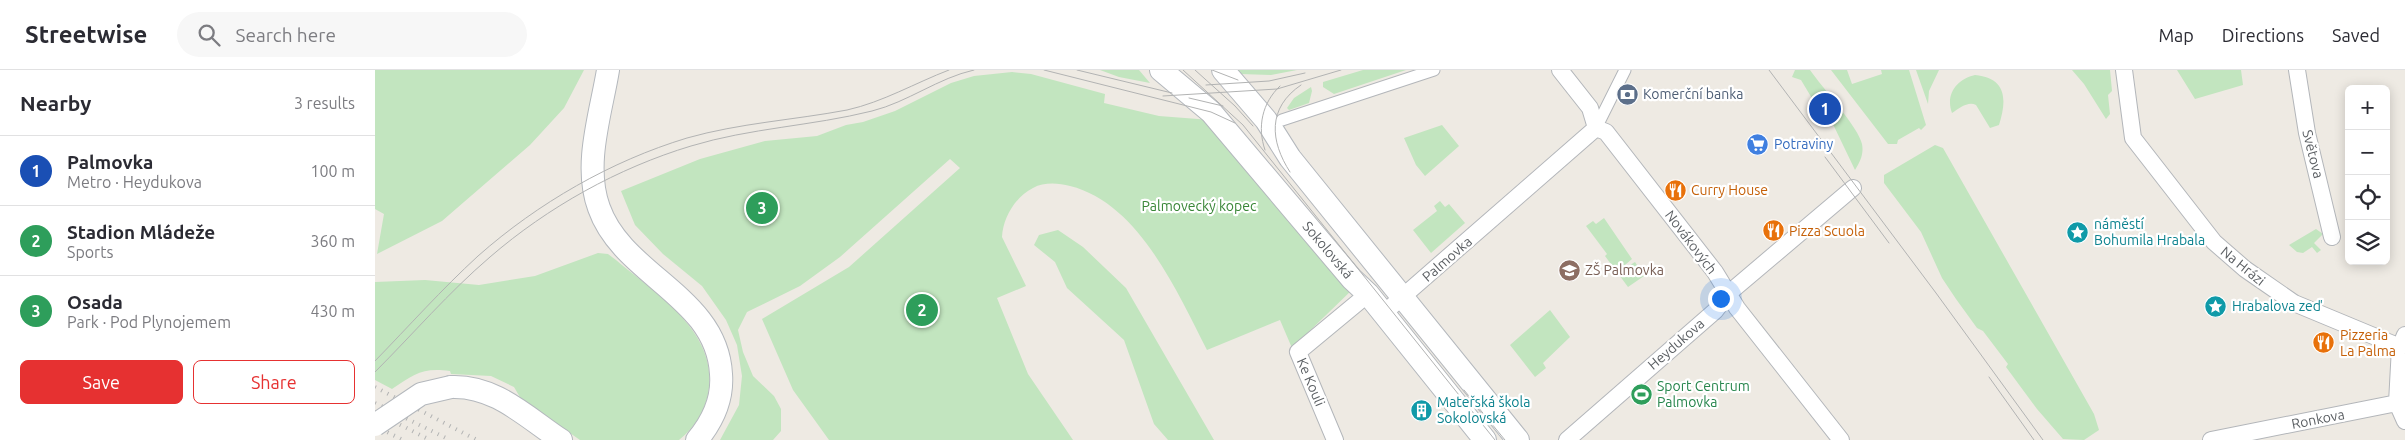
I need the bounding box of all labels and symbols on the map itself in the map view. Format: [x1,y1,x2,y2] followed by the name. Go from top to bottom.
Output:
[1615,82,1639,106] bank icon: Komerční banka
[1643,86,1743,102] place label: Komerční banka
[1809,90,1841,128] pin: 1
[2299,128,2327,180] street label: Světova
[1746,132,1770,156] supermarket icon: Potraviny
[1774,136,1833,152] place label: Potraviny
[1663,178,1687,202] restaurant icon: Curry House
[1691,182,1768,198] place label: Curry House
[746,189,778,227] pin: 3
[1142,198,1257,214] park label: Palmovecký kopec
[1662,207,1720,277] street label: Novákových
[2094,216,2205,248] place label: náměstí Bohumila Hrabala
[1300,218,1356,282] street label: Sokolovská
[1761,219,1785,243] restaurant icon: Pizza Scuola
[2066,220,2090,244] place icon: náměstí Bohumila Hrabala
[1789,223,1865,239] place label: Pizza Scuola
[1419,233,1475,285] street label: Palmovka
[2218,243,2268,289] street label: Na Hrázi
[1557,258,1581,282] school or university icon: ZŠ Palmovka
[1585,261,1664,278] place label: ZŠ Palmovka
[1708,286,1734,312] your location
[906,291,938,329] pin: 2
[2204,294,2228,318] place icon: Hrabalova zeď
[2232,298,2323,314] place label: Hrabalova zeď
[1645,315,1707,373] street label: Heydukova
[2340,327,2396,359] place label: Pizzeria La Palma
[2312,331,2336,355] restaurant icon: Pizzeria La Palma
[1294,355,1328,409] street label: Ke Kouli
[1657,378,1750,410] place label: Sport Centrum Palmovka
[1629,382,1653,406] sports icon: Sport Centrum Palmovka
[1437,394,1530,426] place label: Mateřská škola Sokolovská
[1409,398,1433,422] building icon: Mateřská škola Sokolovská
[2290,406,2346,432] street label: Ronkova

